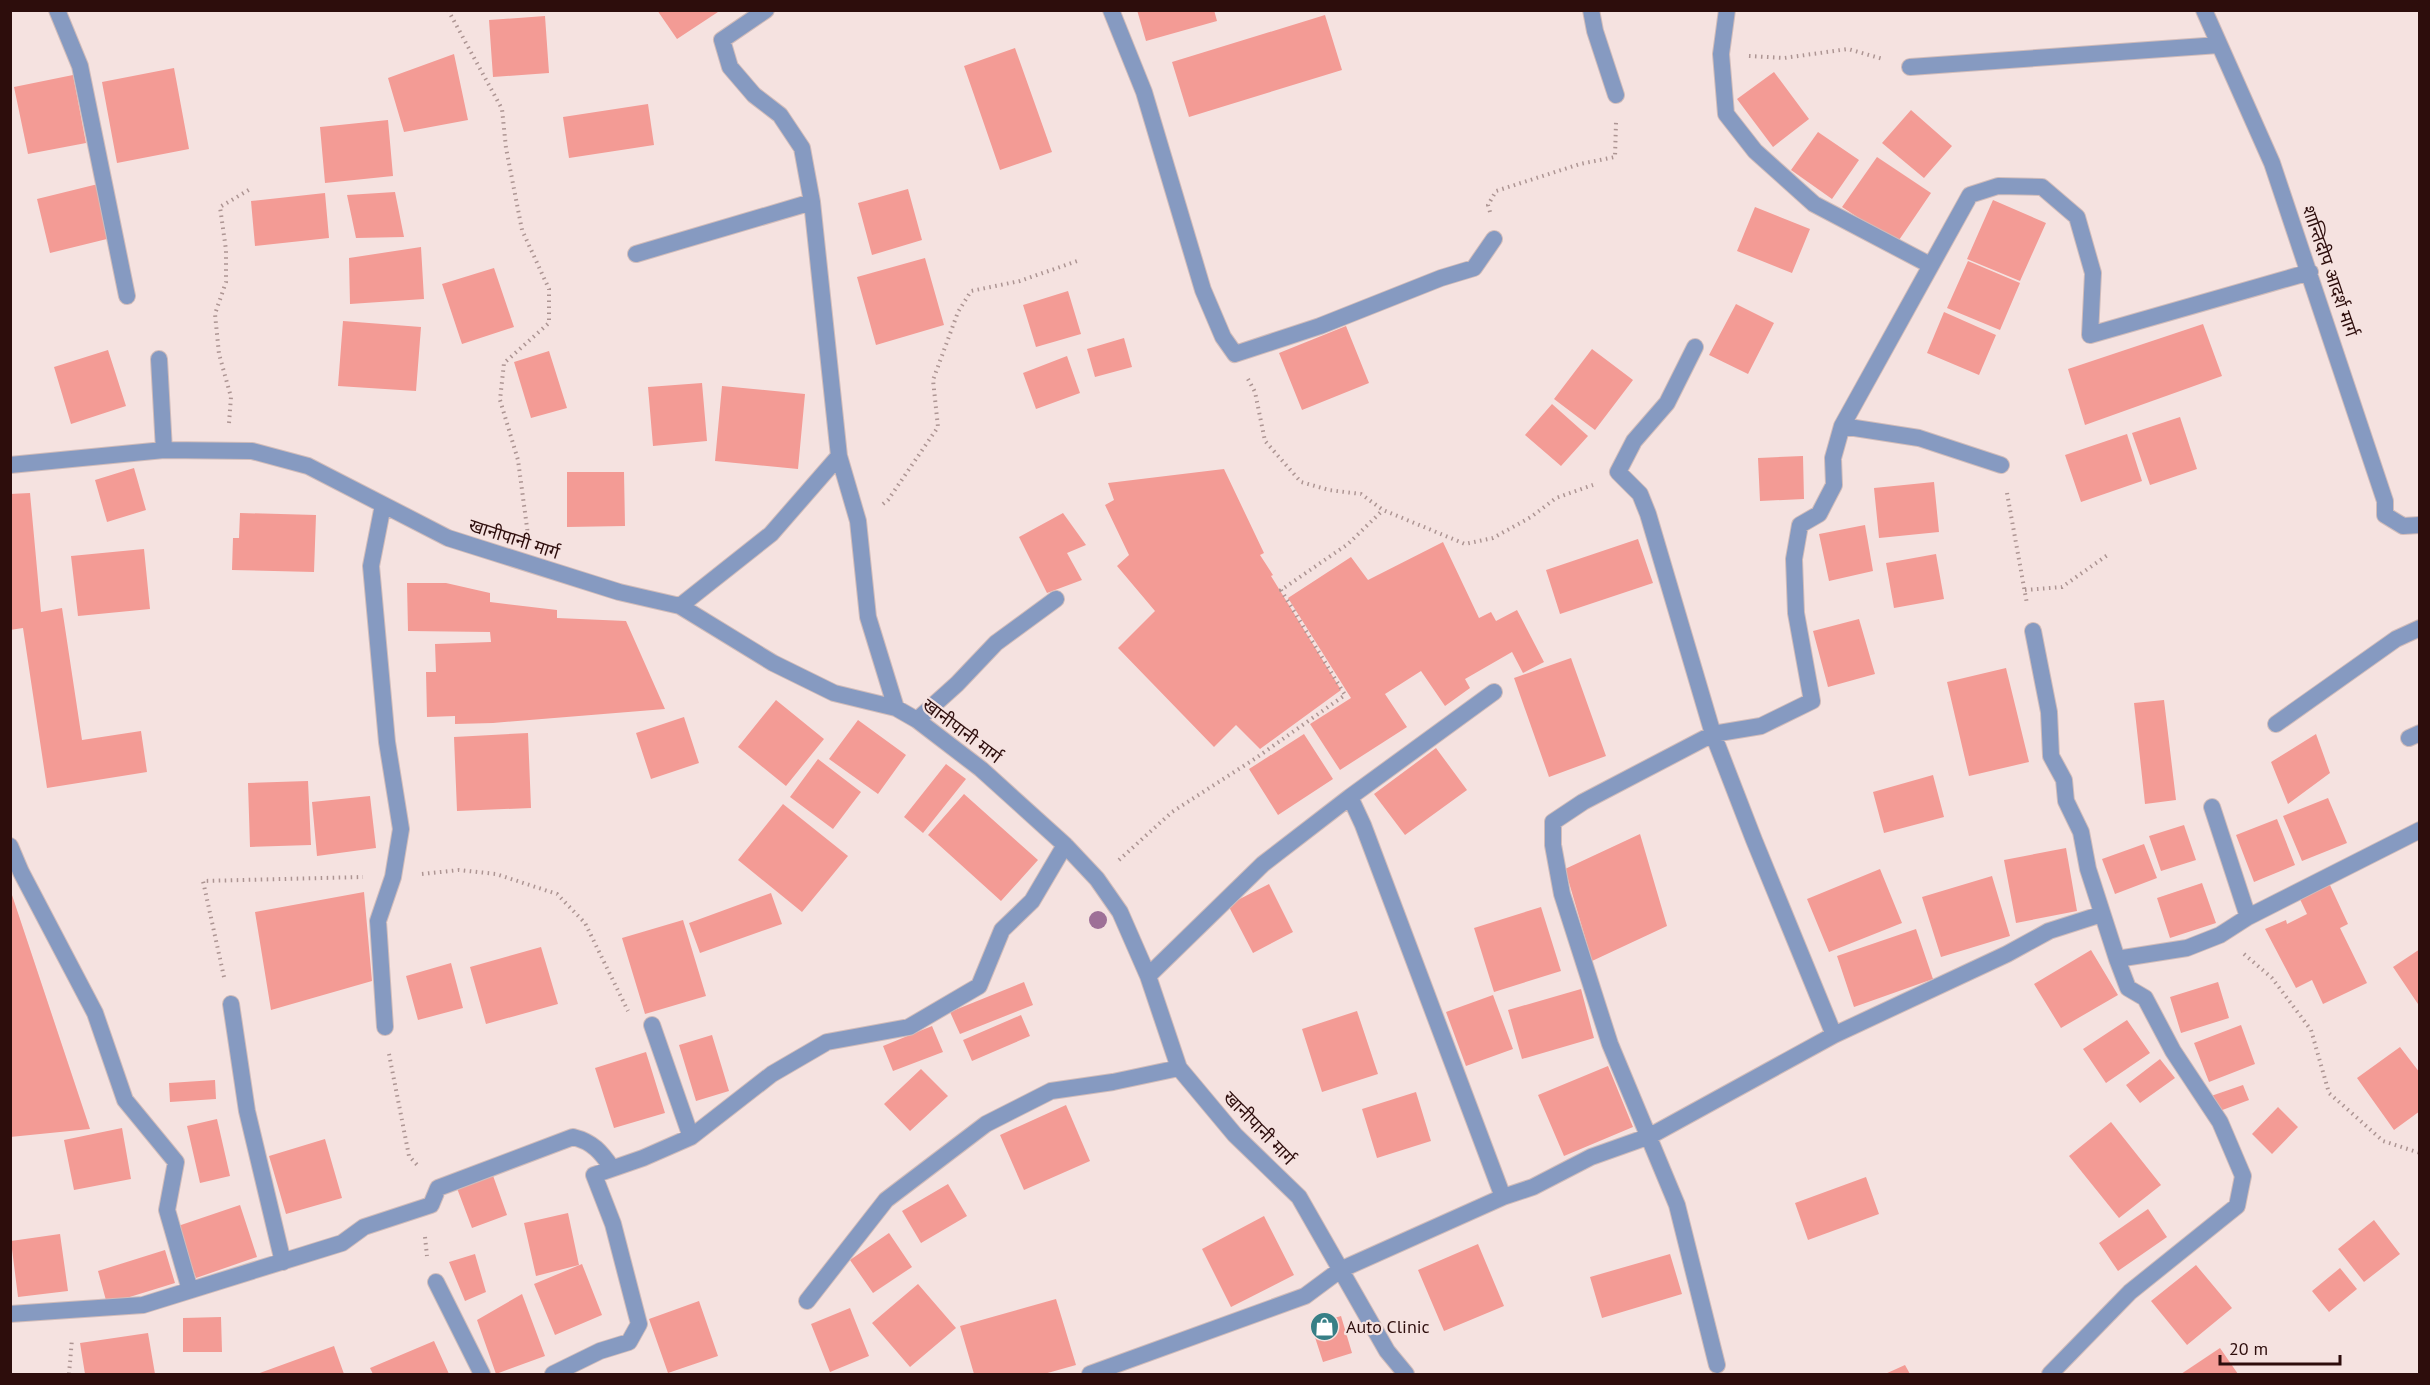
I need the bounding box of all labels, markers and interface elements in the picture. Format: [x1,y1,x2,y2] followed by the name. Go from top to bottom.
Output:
[2297,202,2364,340] street label: शान्तिदीप आदर्श मार्ग
[466,513,563,564] street label: खानीपानी मार्ग
[918,693,1008,769] street label: खानीपानी मार्ग
[1218,1086,1301,1170] street label: खानीपानी मार्ग
[1309,1311,1341,1343] shop icon: Auto Clinic
[1346,1315,1430,1338] place label: Auto Clinic
[2220,1328,2340,1366] scale bar
[2229,1337,2268,1360] text: 20 m

